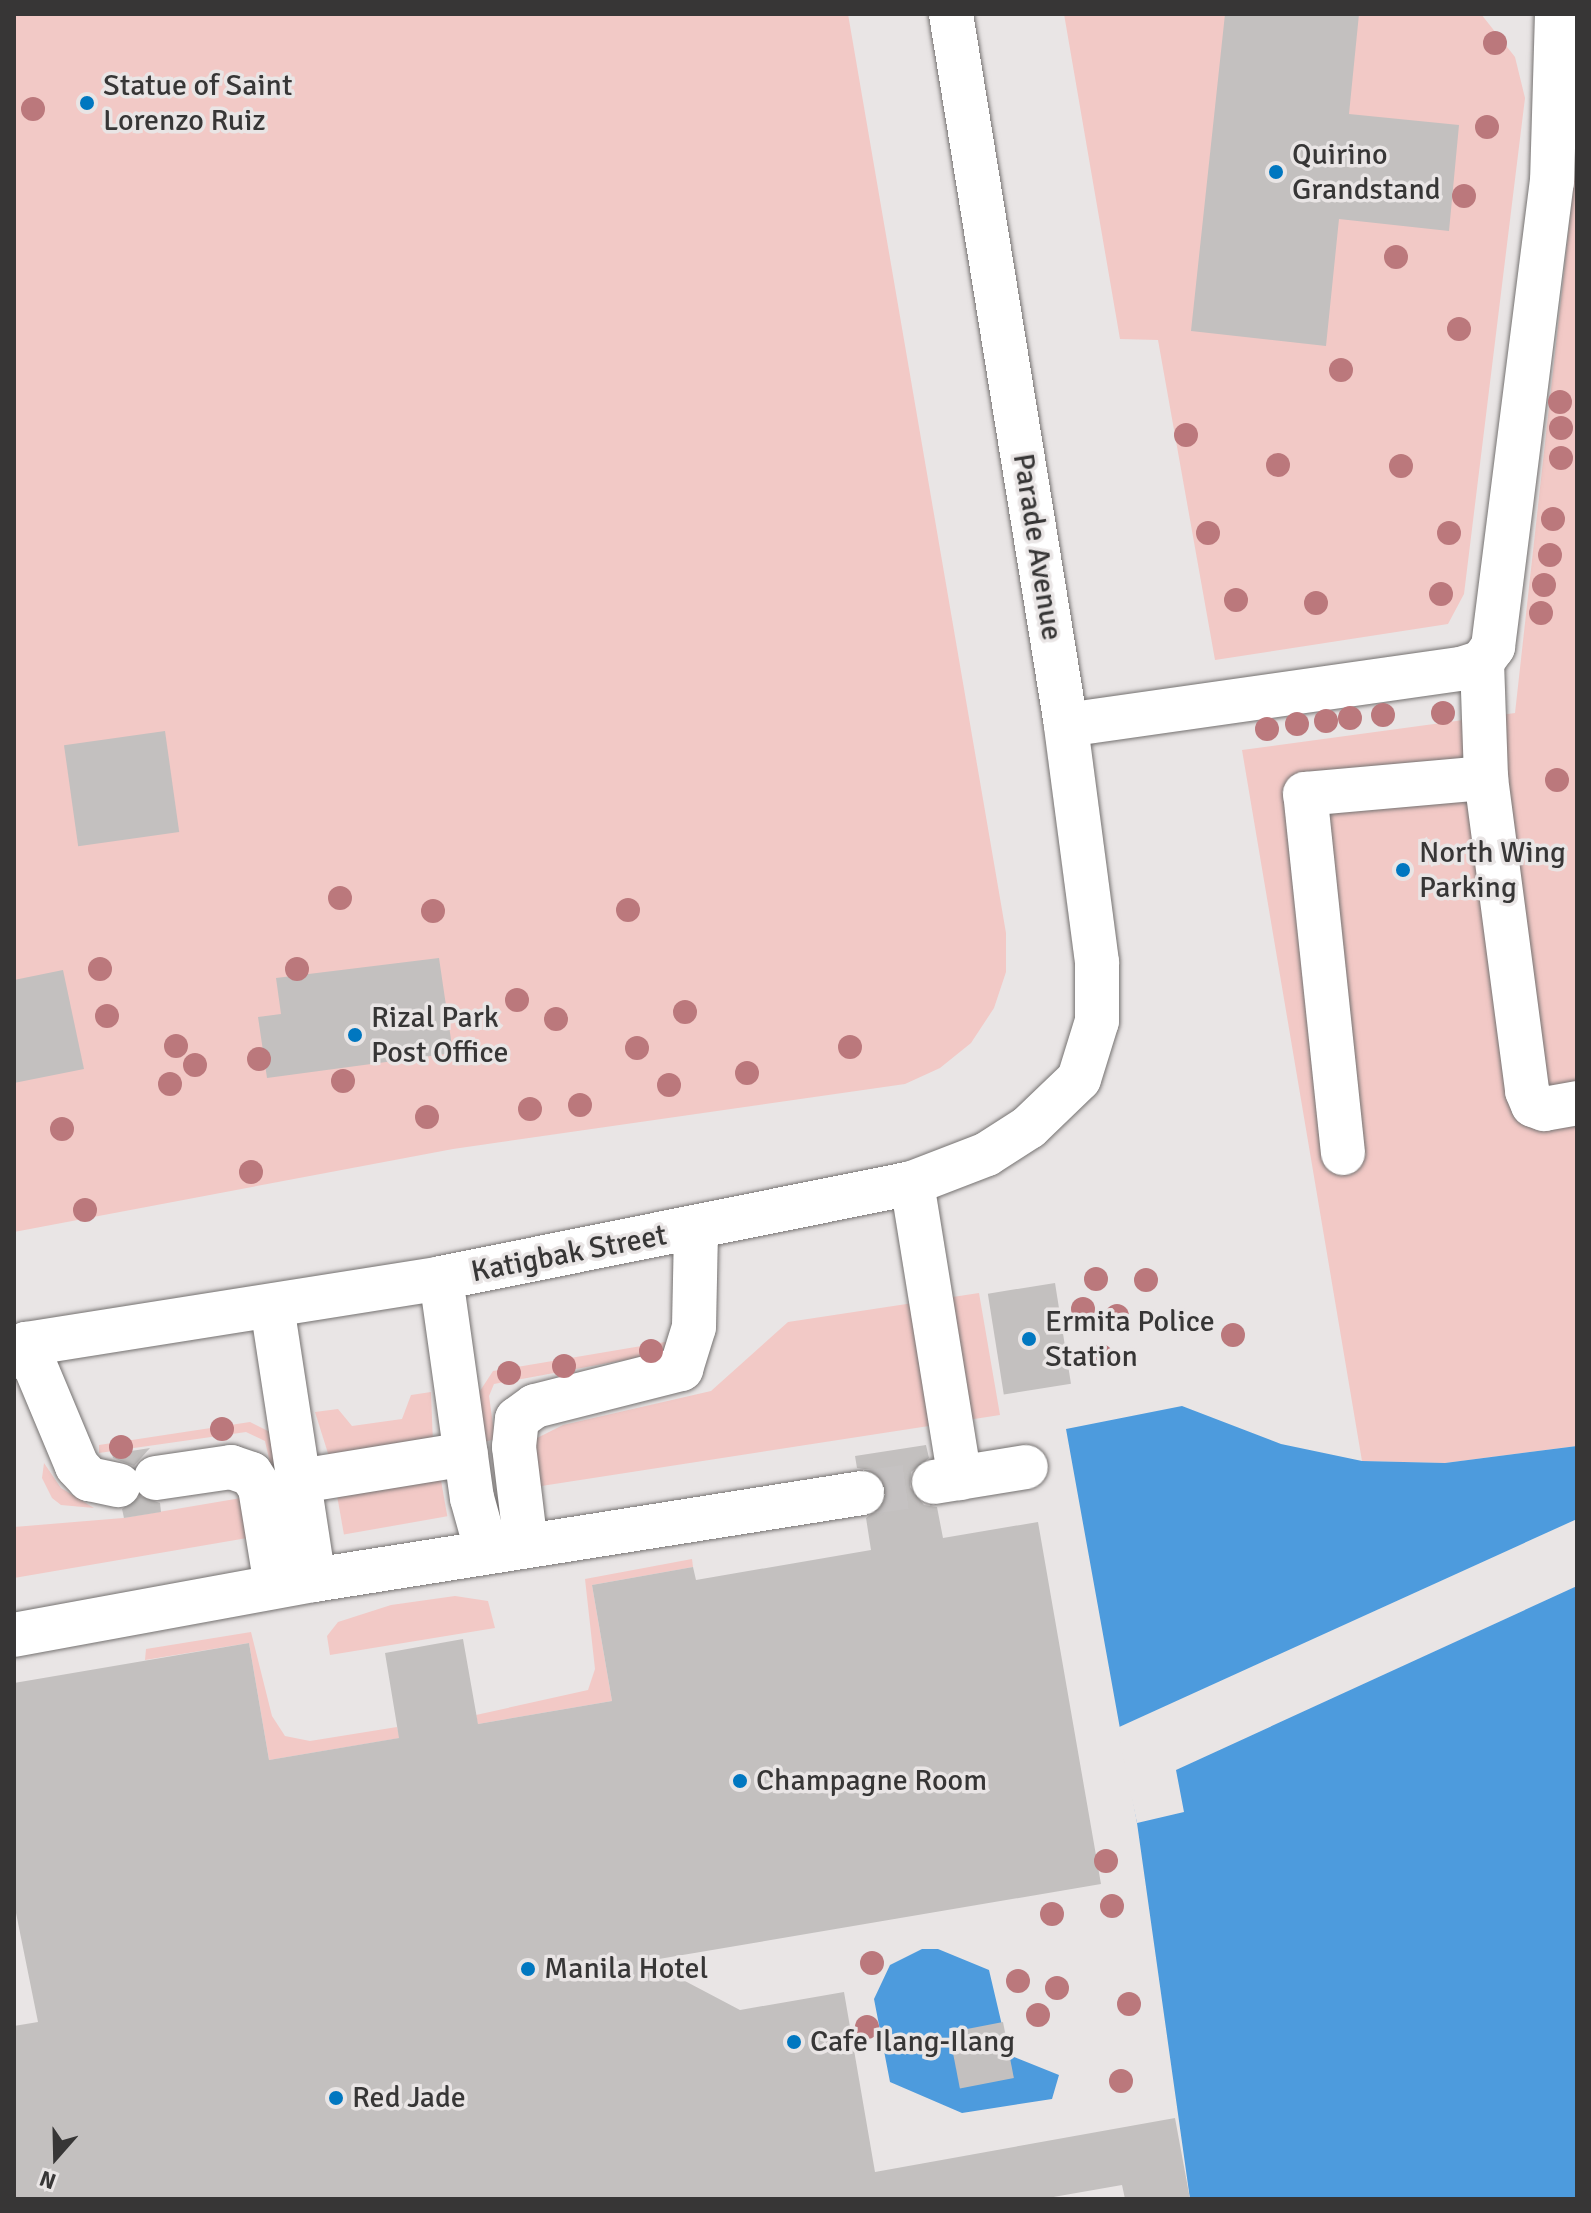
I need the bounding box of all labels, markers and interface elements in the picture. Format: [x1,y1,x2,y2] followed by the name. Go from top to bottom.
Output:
[103,68,292,138] place label: Statue of Saint Lorenzo Ruiz
[78,94,96,112] marker: Statue of Saint Lorenzo Ruiz
[1292,137,1441,208] place label: Quirino Grandstand
[1267,163,1285,181] marker: Quirino Grandstand
[1004,451,1070,643] street label: Parade Avenue
[1419,835,1566,906] place label: North Wing Parking
[1394,861,1412,879] marker: North Wing Parking
[371,1000,508,1070] place label: Rizal Park Post Office
[346,1026,364,1044] marker: Rizal Park Post Office
[468,1217,670,1291] street label: Katigbak Street
[1045,1304,1215,1374] place label: Ermita Police Station
[1020,1330,1038,1348] marker: Ermita Police Station
[756,1763,987,1799] place label: Champagne Room
[731,1772,749,1790] marker: Champagne Room
[544,1951,708,1987] place label: Manila Hotel
[519,1960,537,1978] marker: Manila Hotel
[810,2024,1015,2060] place label: Cafe Ilang-Ilang
[785,2033,803,2051] marker: Cafe Ilang-Ilang
[352,2080,466,2116] place label: Red Jade
[327,2089,345,2107] marker: Red Jade
[16,2117,96,2197] north arrow
[36,2165,59,2195] text: N

